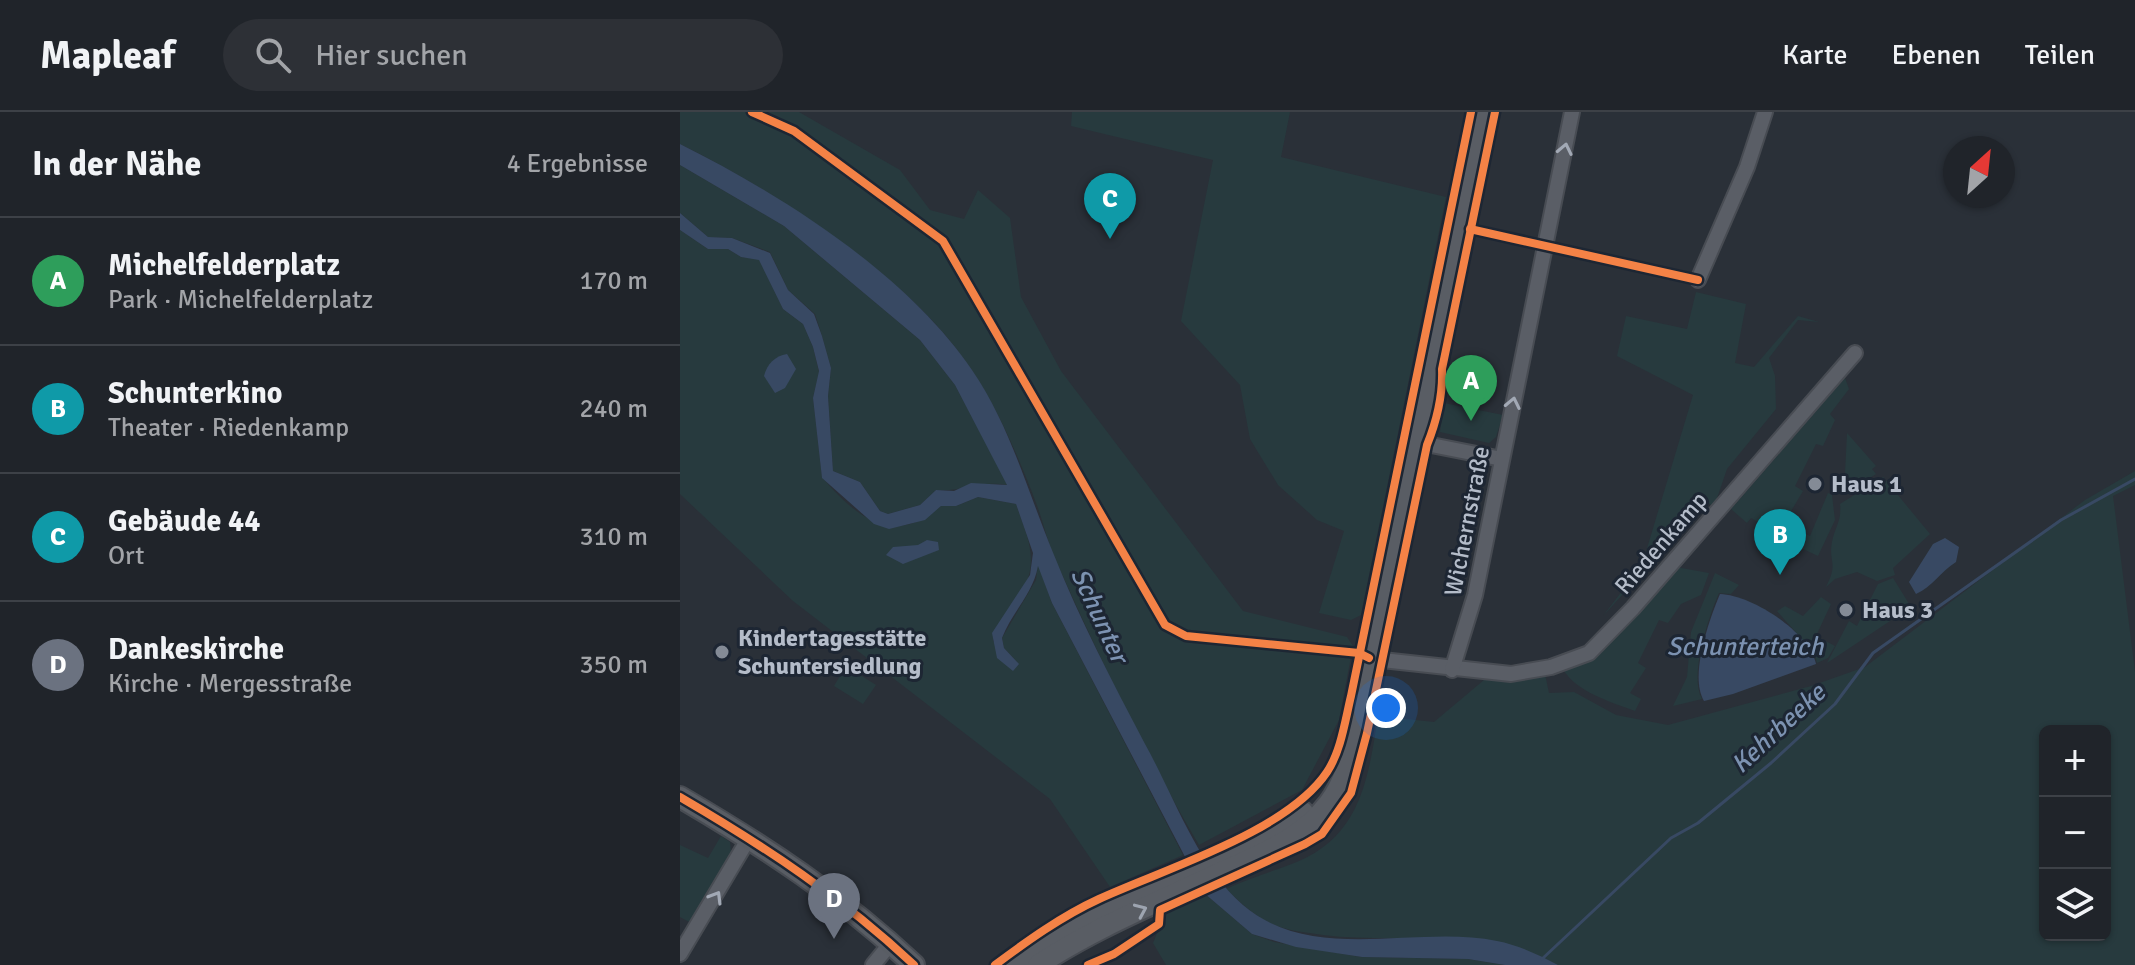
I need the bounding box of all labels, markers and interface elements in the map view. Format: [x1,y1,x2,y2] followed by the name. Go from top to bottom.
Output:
[223,19,783,91] search box
[40,32,175,79] text: Mapleaf
[251,33,295,77] icon: search
[315,37,468,74] text: Hier suchen
[1782,38,1848,72] text: Karte
[1892,38,1981,72] text: Ebenen
[2025,38,2095,72] text: Teilen
[1943,136,2015,208] north arrow
[1556,142,1573,156] one-way arrow
[32,143,201,185] text: In der Nähe
[507,148,648,180] text: 4 Ergebnisse
[1084,173,1136,239] pin: C
[108,247,340,284] text: Michelfelderplatz
[50,265,66,297] text: A
[579,265,648,297] text: 170 m
[108,284,373,316] text: Park · Michelfelderplatz
[1445,355,1497,421] pin: A
[108,375,282,412] text: Schunterkino
[50,393,66,425] text: B
[579,393,648,425] text: 240 m
[1504,397,1521,410] one-way arrow
[108,412,349,444] text: Theater · Riedenkamp
[1438,444,1496,598] street label: Wichernstraße
[1831,469,1902,499] place label: Haus 1
[1806,475,1824,493] marker: Haus 1
[1608,485,1714,601] street label: Riedenkamp
[108,503,261,540] text: Gebäude 44
[1754,509,1806,575] pin: B
[50,521,66,553] text: C
[579,521,648,553] text: 310 m
[108,540,144,572] text: Ort
[1063,563,1136,671] water label: Schunter
[1862,595,1933,625] place label: Haus 3
[1837,601,1855,619] marker: Haus 3
[738,623,927,681] place label: Kindertagesstätte Schuntersiedlung
[108,631,284,668] text: Dankeskirche
[1667,631,1824,663] water label: Schunterteich
[713,643,731,661] marker: Kindertagesstätte Schuntersiedlung
[49,649,67,681] text: D
[579,649,648,681] text: 350 m
[108,668,352,700] text: Kirche · Mergesstraße
[1725,676,1834,780] water label: Kehrbeeke
[1366,688,1406,728] your location
[2039,725,2111,941] map controls
[2039,725,2111,797] button: +
[2039,797,2111,869] button: −
[2039,869,2111,941] button: layers
[808,873,860,939] pin: D
[706,891,722,906] one-way arrow
[1133,904,1147,920] one-way arrow

